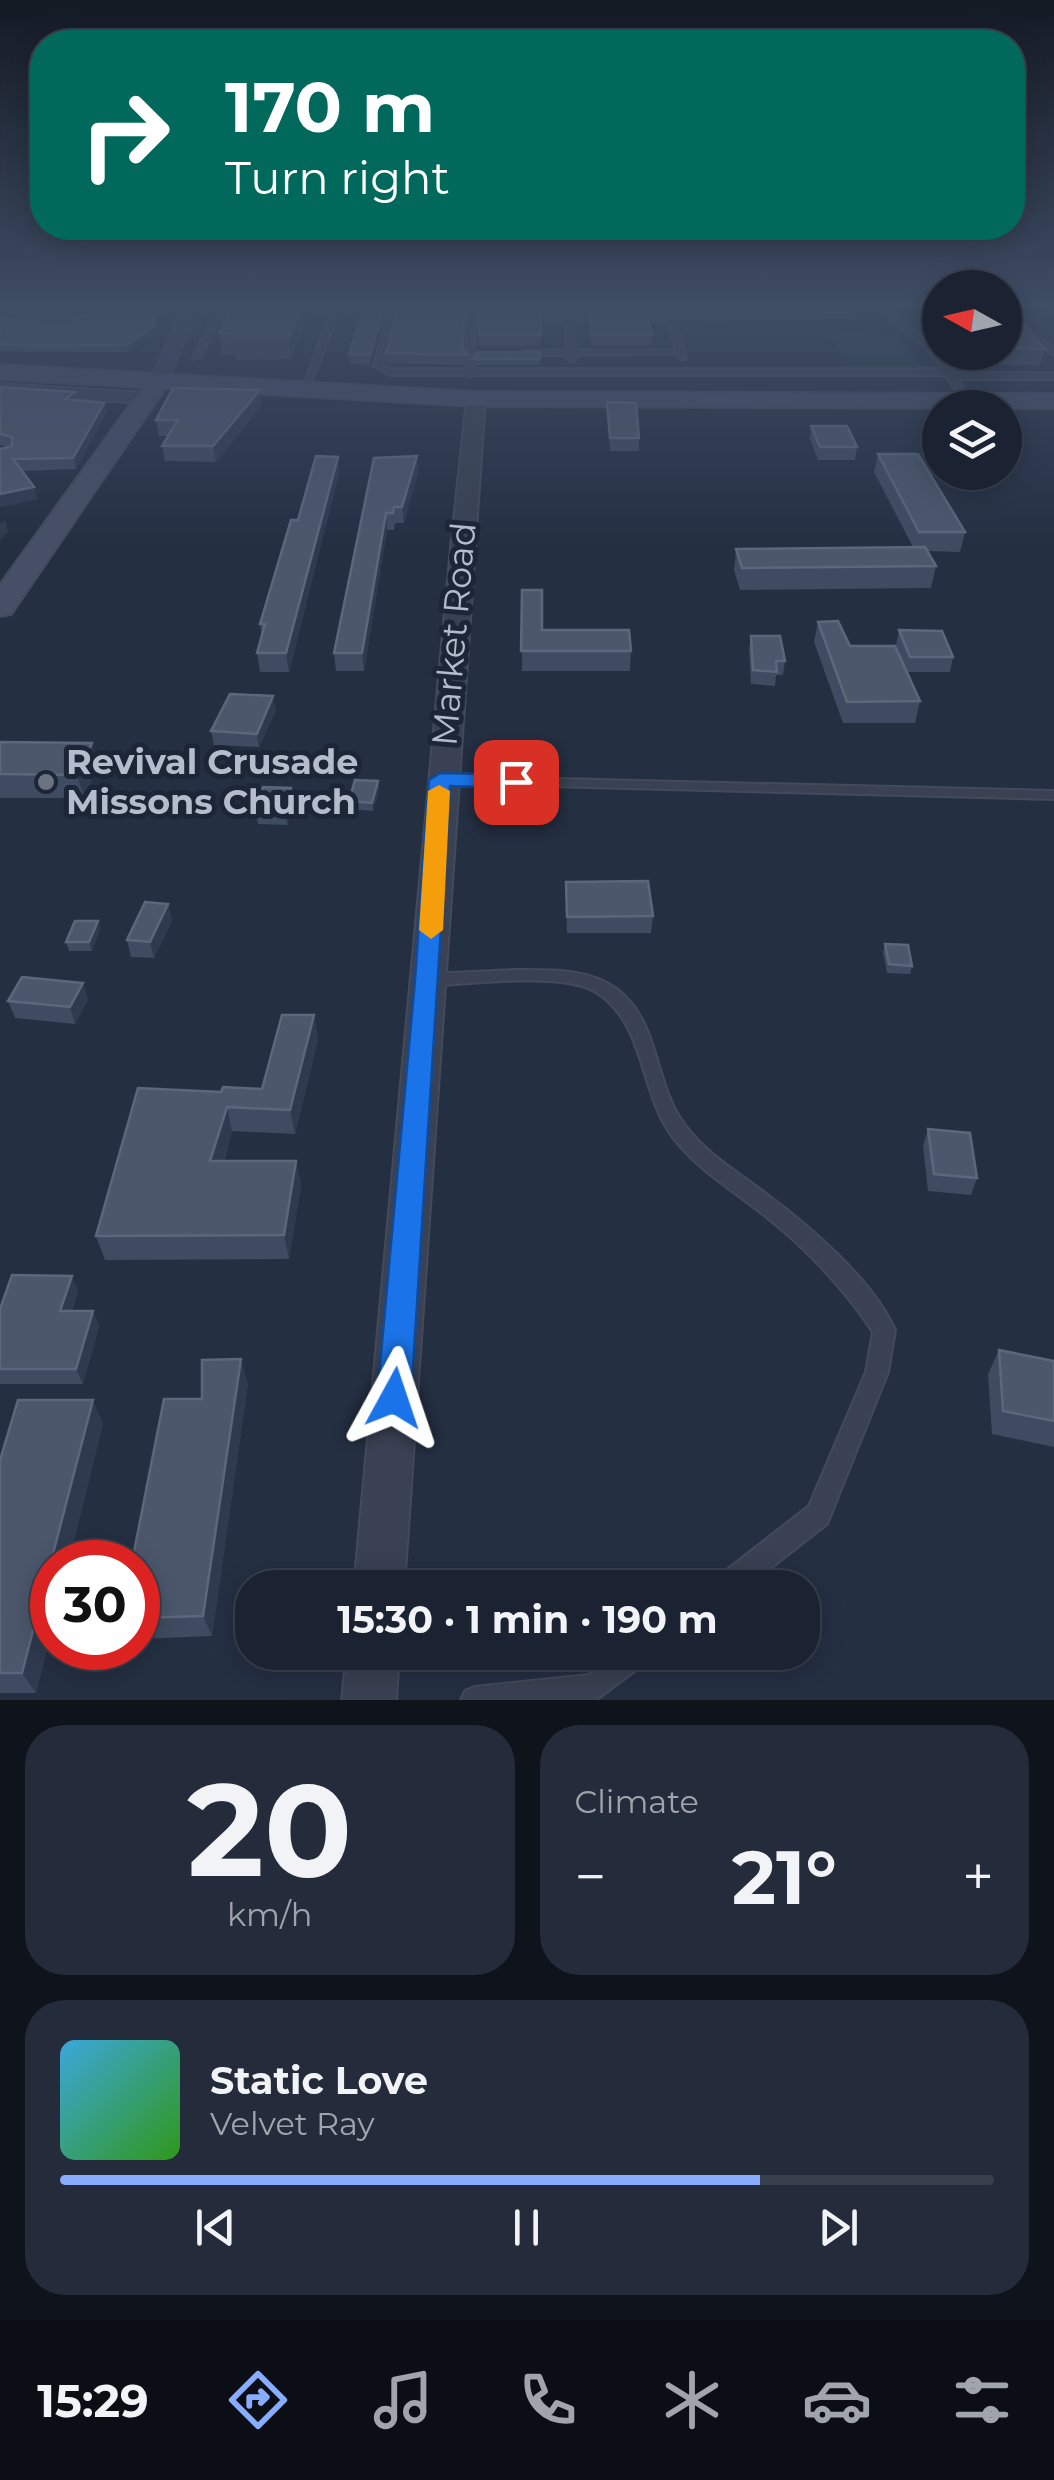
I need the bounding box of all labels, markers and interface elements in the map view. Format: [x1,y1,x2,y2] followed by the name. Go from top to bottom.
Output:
[225,64,435,150] text: 170 m
[60,70,190,200] icon: right
[225,150,450,205] text: Turn right
[922,270,1022,370] north arrow
[922,270,1022,490] map controls
[922,390,1022,490] button: layers
[422,520,485,747] street label: Market Road
[66,740,358,823] place label: Revival Crusade Missons Church
[474,740,559,825] pin
[489,755,544,810] icon: arrive
[35,771,57,793] marker: Revival Crusade Missons Church
[342,1346,446,1450] position arrow
[30,1540,160,1670] speed limit sign: 30
[337,1596,718,1643] text: 15:30 · 1 min · 190 m
[187,1750,352,1909] text: 20
[575,1782,699,1821] text: Climate
[732,1831,837,1923] text: 21°
[575,1843,606,1910] text: −
[962,1843,994,1910] text: +
[227,1895,312,1934] text: km/h
[210,2057,428,2104] text: Static Love
[210,2104,375,2143] text: Velvet Ray
[188,2200,243,2255] icon: previous
[499,2200,554,2255] icon: pause
[811,2200,866,2255] icon: next
[223,2365,293,2435] icon: directions
[368,2365,438,2435] icon: music
[513,2365,583,2435] icon: phone
[657,2365,727,2435] icon: climate
[802,2365,872,2435] icon: car
[947,2365,1017,2435] icon: filters
[37,2373,149,2428] text: 15:29

